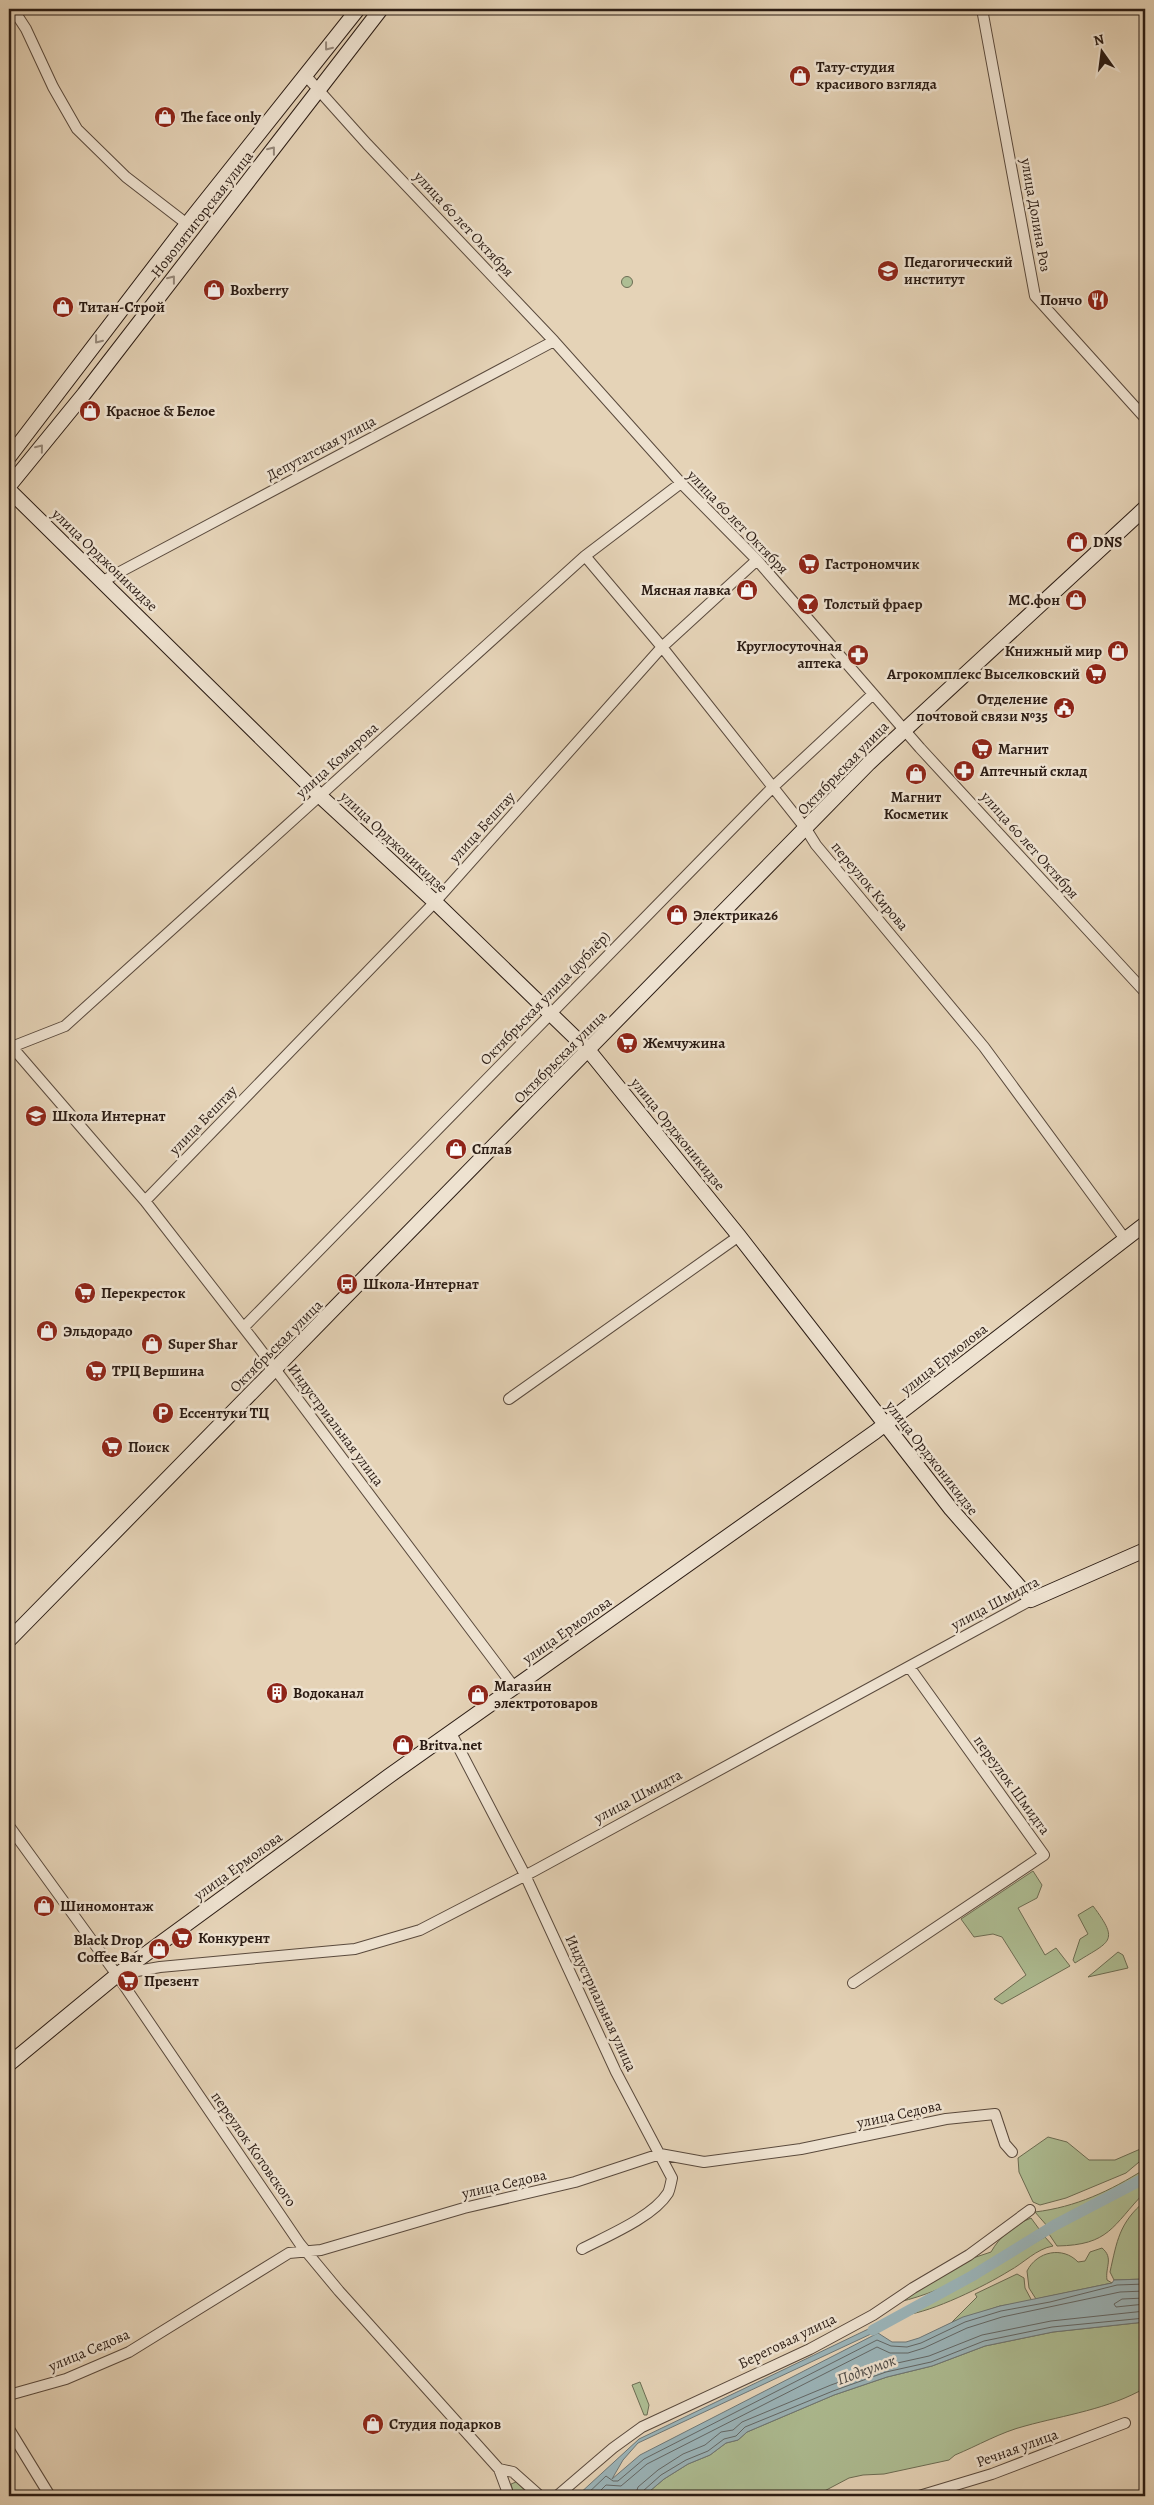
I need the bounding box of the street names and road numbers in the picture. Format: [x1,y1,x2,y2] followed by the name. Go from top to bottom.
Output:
[146,146,258,281] street label: Новопятигорская улица
[1016,156,1056,273] street label: улица Долина Роз
[409,166,518,281] street label: улица 60 лет Октября
[263,411,379,485] street label: Депутатская улица
[682,465,793,579] street label: улица 60 лет Октября
[47,503,162,616] street label: улица Орджоникидзе
[793,716,893,819] street label: Октябрьская улица
[291,718,383,803] street label: улица Комарова
[335,786,452,897] street label: улица Орджоникидзе
[976,786,1084,903] street label: улица 60 лет Октября
[444,787,519,868] street label: улица Бештау
[827,837,913,935] street label: переулок Кирова
[476,927,614,1069] street label: Октябрьская улица (дублёр)
[510,1007,610,1107] street label: Октябрьская улица
[625,1072,730,1195] street label: улица Орджоникидзе
[164,1081,241,1160] street label: улица Бештау
[225,1295,327,1397] street label: Октябрьская улица
[896,1319,991,1400] street label: улица Ермолова
[283,1360,389,1490] street label: Индустриальная улица
[880,1396,983,1520] street label: улица Орджоникидзе
[947,1571,1043,1635] street label: улица Шмидта
[518,1592,616,1669] street label: улица Ермолова
[969,1731,1055,1839] street label: переулок Шмидта
[590,1764,686,1828] street label: улица Шмидта
[189,1827,286,1905] street label: улица Ермолова
[561,1931,642,2075] street label: Индустриальная улица
[207,2087,301,2211] street label: переулок Котовского
[854,2095,943,2133] street label: улица Седова
[459,2165,548,2204] street label: улица Седова
[735,2309,840,2373] street label: Береговая улица
[44,2324,133,2376] street label: улица Седова
[973,2424,1061,2472] street label: Речная улица

